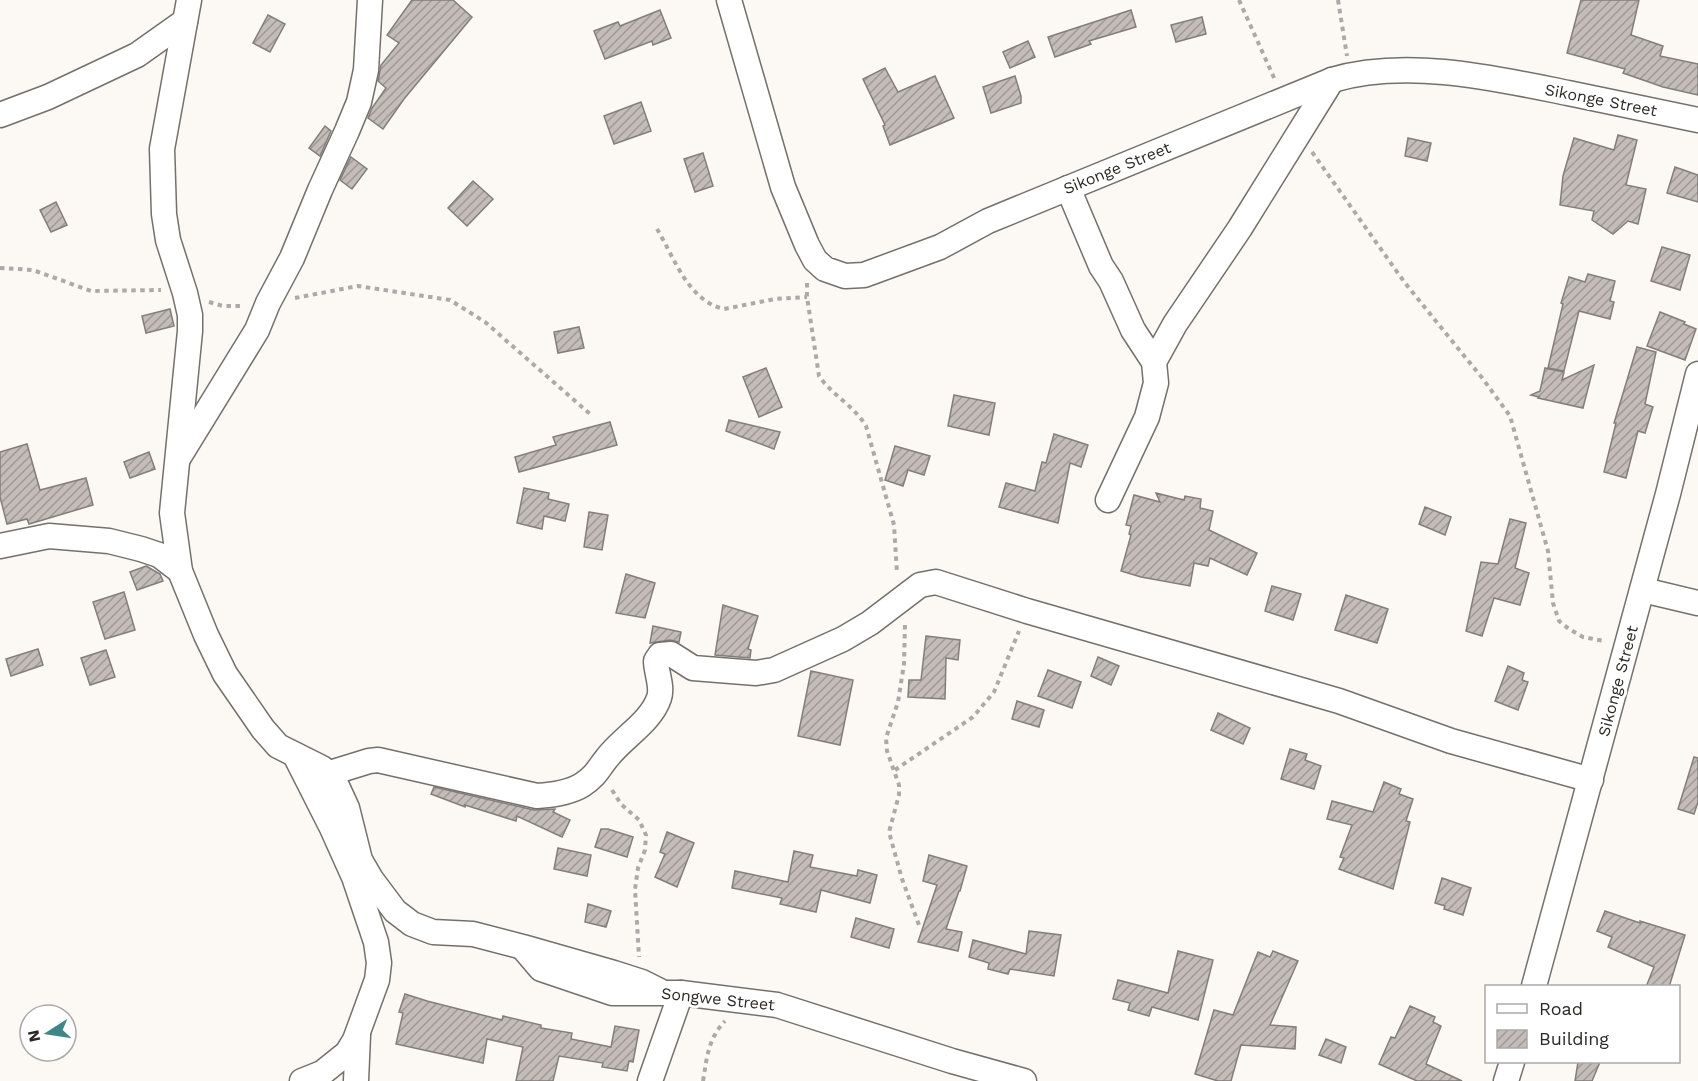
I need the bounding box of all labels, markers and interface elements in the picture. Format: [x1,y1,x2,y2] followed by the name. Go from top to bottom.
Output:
[1543,80,1659,120] street label: Sikonge Street
[1061,138,1174,198] street label: Sikonge Street
[1594,623,1642,739] street label: Sikonge Street
[660,984,776,1014] street label: Songwe Street
[1485,985,1680,1063] legend
[1539,998,1583,1019] text: Road
[18,1003,78,1063] north arrow
[23,1028,44,1044] text: N
[1539,1028,1609,1049] text: Building

